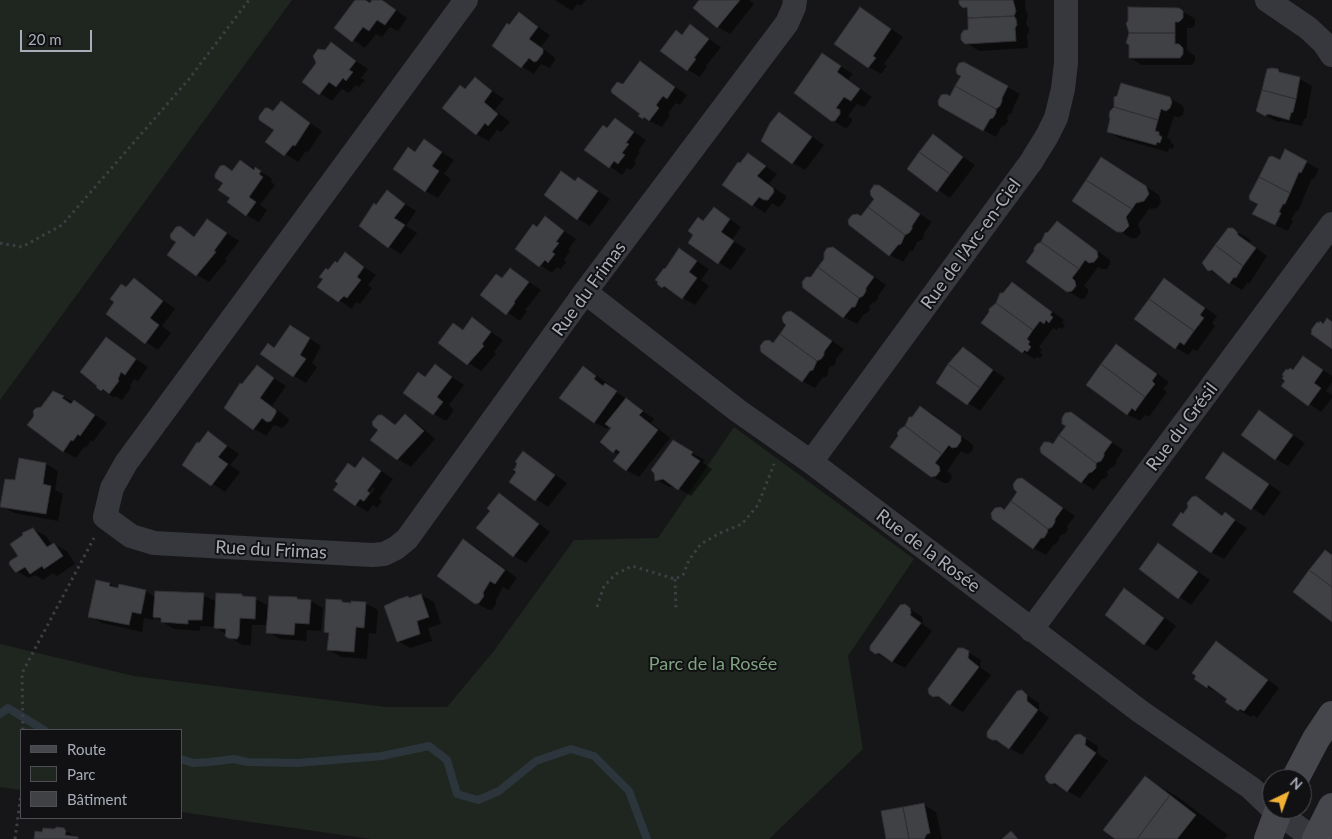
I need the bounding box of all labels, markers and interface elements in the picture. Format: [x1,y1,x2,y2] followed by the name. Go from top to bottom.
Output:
[22,20,95,52] scale bar
[28,30,62,48] text: 20 m
[916,175,1026,313] street label: Rue de l'Arc-en-Ciel
[547,238,631,340] street label: Rue du Frimas
[1142,379,1222,475] street label: Rue du Grésil
[872,505,984,597] street label: Rue de la Rosée
[215,536,327,564] street label: Rue du Frimas
[649,653,777,675] park label: Parc de la Rosée
[20,729,182,819] legend
[67,740,106,758] text: Route
[67,765,96,783] text: Parc
[1262,769,1312,819] north arrow
[1287,773,1306,793] text: N
[67,790,127,808] text: Bâtiment

